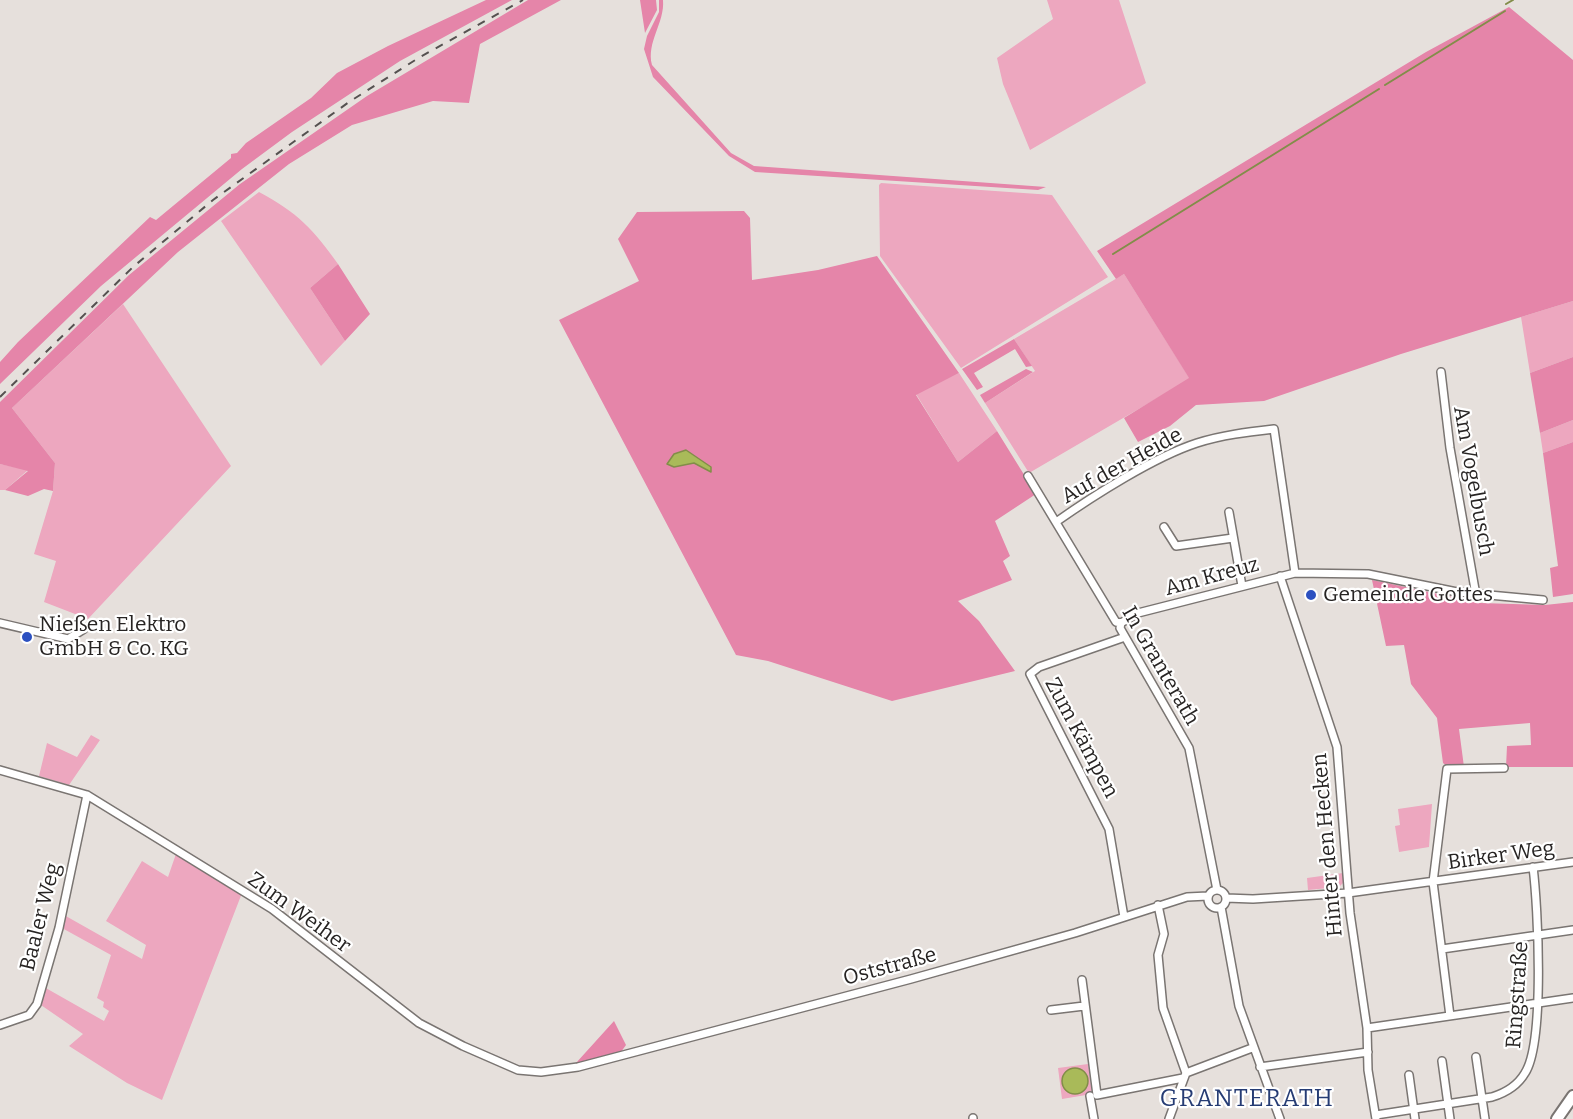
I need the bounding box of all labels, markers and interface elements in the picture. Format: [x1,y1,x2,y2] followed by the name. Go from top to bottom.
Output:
[1447,404,1499,558] street label: Am Vogelbusch
[1057,422,1187,510] street label: Auf der Heide
[1162,552,1262,602] street label: Am Kreuz
[1323,582,1493,608] place label: Gemeinde Gottes
[1304,588,1318,602] marker: Gemeinde Gottes
[1116,602,1204,730] street label: In Granterath
[39,612,189,662] place label: Nießen Elektro GmbH & Co. KG
[20,630,34,644] marker: Nießen Elektro GmbH & Co. KG
[1039,674,1123,802] street label: Zum Kämpen
[1307,752,1349,938] street label: Hinter den Hecken
[1446,836,1556,876] street label: Birker Weg
[15,860,67,974] street label: Baaler Weg
[243,867,355,959] street label: Zum Weiher
[1502,941,1534,1049] street label: Ringstraße
[841,942,939,992] street label: Oststraße
[1160,1085,1334,1113] district label: GRANTERATH

